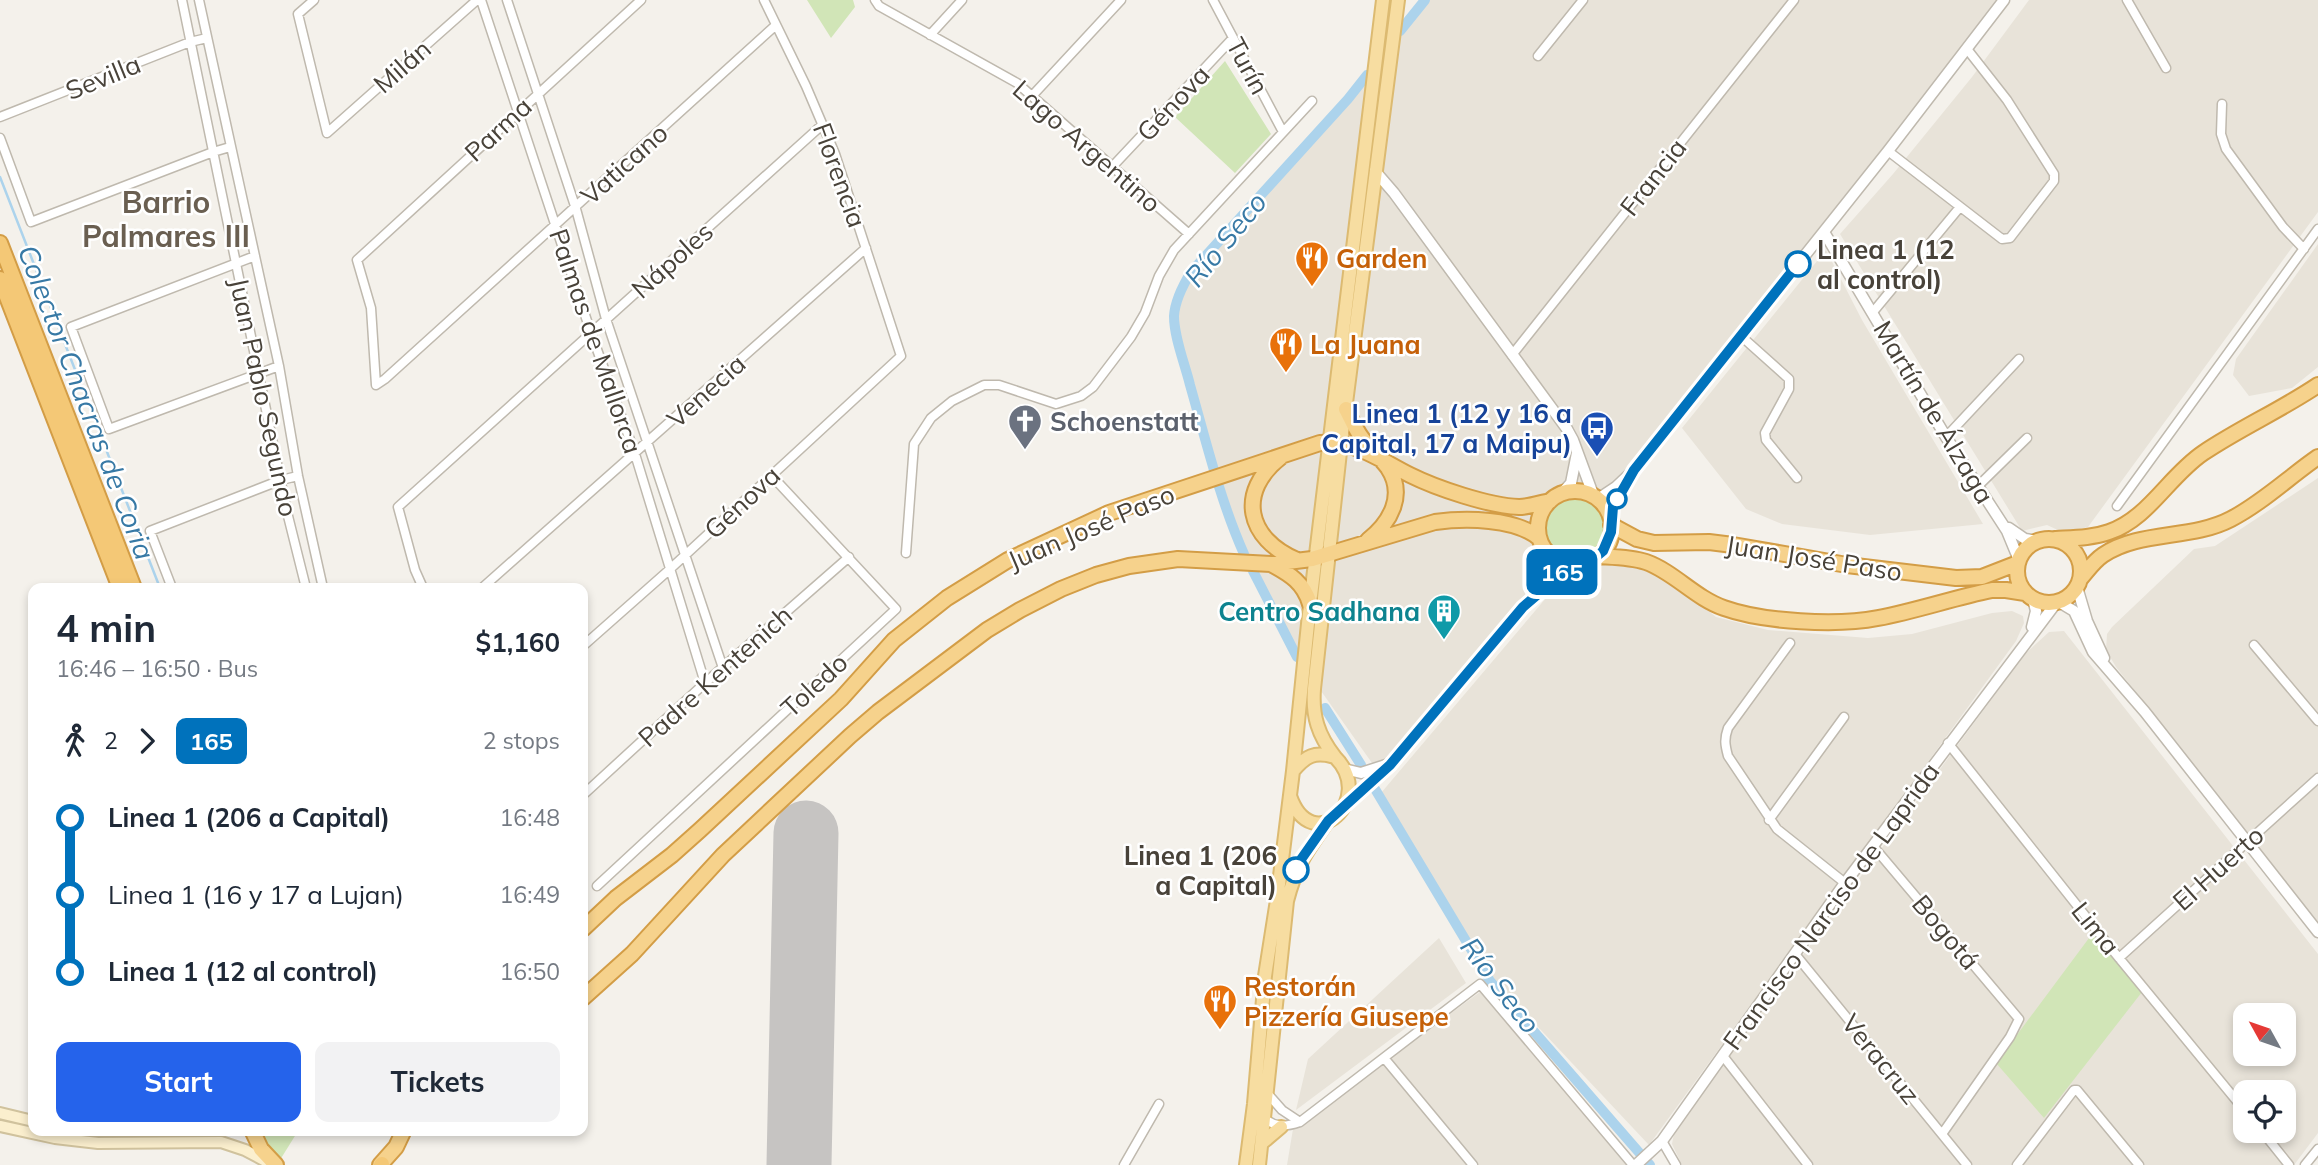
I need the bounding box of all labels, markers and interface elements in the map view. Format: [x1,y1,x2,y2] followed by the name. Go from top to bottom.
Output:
[366,32,438,100] street label: Milán
[1219,32,1277,100] street label: Turín
[61,47,145,107] street label: Sevilla
[1129,58,1217,148] street label: Génova
[1006,73,1168,219] street label: Lago Argentino
[458,90,538,168] street label: Parma
[574,116,674,212] street label: Vaticano
[806,118,874,232] street label: Florencia
[1613,132,1693,222] street label: Francia
[82,183,250,255] district label: Barrio Palmares III
[1176,185,1274,293] water label: Río Seco
[624,215,720,305] street label: Nápoles
[542,224,650,458] street label: Palmas de Mallorca
[1817,233,1955,296] place label: Linea 1 (12 al control)
[1293,239,1331,288] restaurant icon: Garden
[11,240,163,564] water label: Colector Chacras de Coria
[1336,242,1427,275] place label: Garden
[1785,251,1811,277] marker: Linea 1 (12 al control)
[223,275,305,519] street label: Juan Pablo Segundo
[1866,315,2002,509] street label: Martín de Álzaga
[1267,325,1305,374] restaurant icon: La Juana
[1310,328,1421,361] place label: La Juana
[660,347,752,435] street label: Venecia
[1321,397,1572,460] place label: Linea 1 (12 y 16 a Capital, 17 a Maipu)
[1006,402,1044,451] church icon: Schoenstatt
[1050,405,1199,438] place label: Schoenstatt
[1578,409,1616,458] bus stop icon: Linea 1 (12 y 16 a Capital, 17 a Maipu)
[697,458,787,546] street label: Génova
[1003,477,1179,577] street label: Juan José Paso
[1607,489,1627,509] unlabelled marker
[1723,528,1905,588] street label: Juan José Paso
[1522,549,1602,595] line badge: 165
[1540,557,1584,587] text: 165
[1425,592,1463,641] building icon: Centro Sadhana
[1218,595,1420,628] place label: Centro Sadhana
[631,598,799,754] street label: Padre Kentenich
[56,604,156,652] text: 4 min
[476,626,560,659] text: $1,160
[774,646,854,724] street label: Toledo
[56,654,258,683] text: 16:46 – 16:50 · Bus
[56,722,94,760] icon: walk
[128,722,166,760] icon: forward
[104,726,118,755] text: 2
[190,726,233,756] text: 165
[483,726,560,755] text: 2 stops
[1716,756,1946,1056] street label: Francisco Narciso de Laprida
[108,801,390,834] text: Linea 1 (206 a Capital)
[500,803,560,832] text: 16:48
[2166,819,2270,917] street label: El Huerto
[1124,839,1277,902] place label: Linea 1 (206 a Capital)
[1283,857,1309,883] marker: Linea 1 (206 a Capital)
[108,878,404,911] text: Linea 1 (16 y 17 a Lujan)
[500,880,560,909] text: 16:49
[1905,888,1987,976] street label: Bogotá
[2065,895,2127,961] street label: Lima
[1453,930,1549,1040] water label: Río Seco
[108,955,378,988] text: Linea 1 (12 al control)
[500,957,560,986] text: 16:50
[1244,970,1449,1033] place label: Restorán Pizzería Giusepe
[1201,982,1239,1031] restaurant icon: Restorán Pizzería Giusepe
[2233,1003,2296,1066] north arrow
[2233,1003,2296,1143] map controls
[1835,1007,1927,1111] street label: Veracruz
[56,1042,301,1122] button: Start
[315,1042,560,1122] button: Tickets
[2233,1080,2296,1143] button: locate

